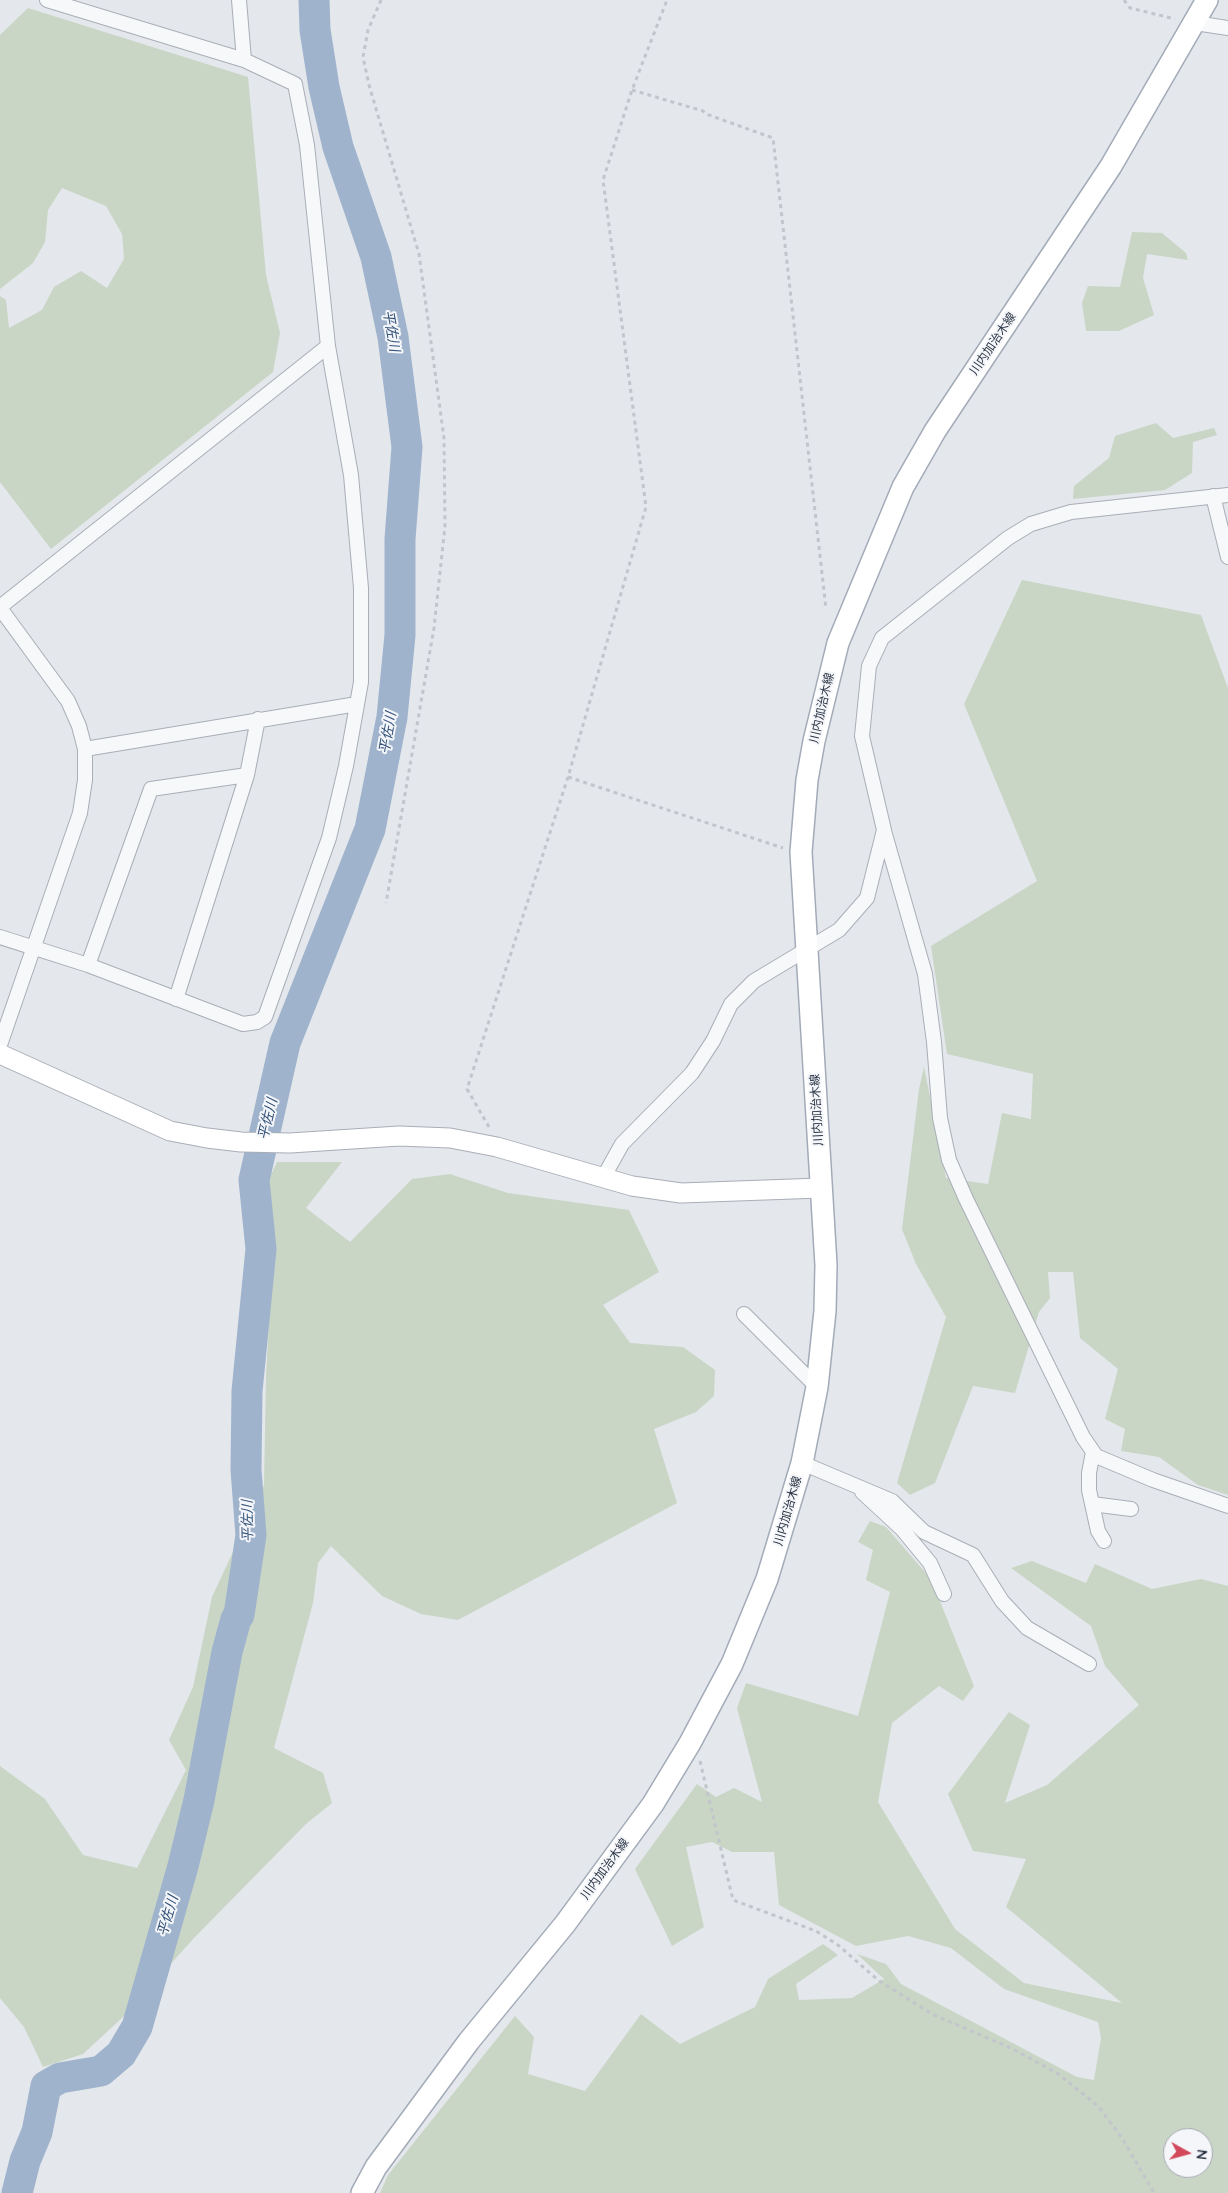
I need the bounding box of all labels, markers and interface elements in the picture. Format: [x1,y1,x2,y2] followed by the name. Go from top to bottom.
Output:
[379,309,403,353] water label: 平佐川
[967,310,1019,378] street label: 川内加治木線
[807,671,837,745] street label: 川内加治木線
[376,711,400,755] water label: 平佐川
[808,1074,826,1146] street label: 川内加治木線
[255,1097,281,1141] water label: 平佐川
[771,1474,805,1548] street label: 川内加治木線
[239,1500,257,1542] water label: 平佐川
[578,1836,632,1902] street label: 川内加治木線
[154,1893,182,1939] water label: 平佐川
[1163,2128,1213,2178] north arrow
[1192,2148,1211,2161] text: N

